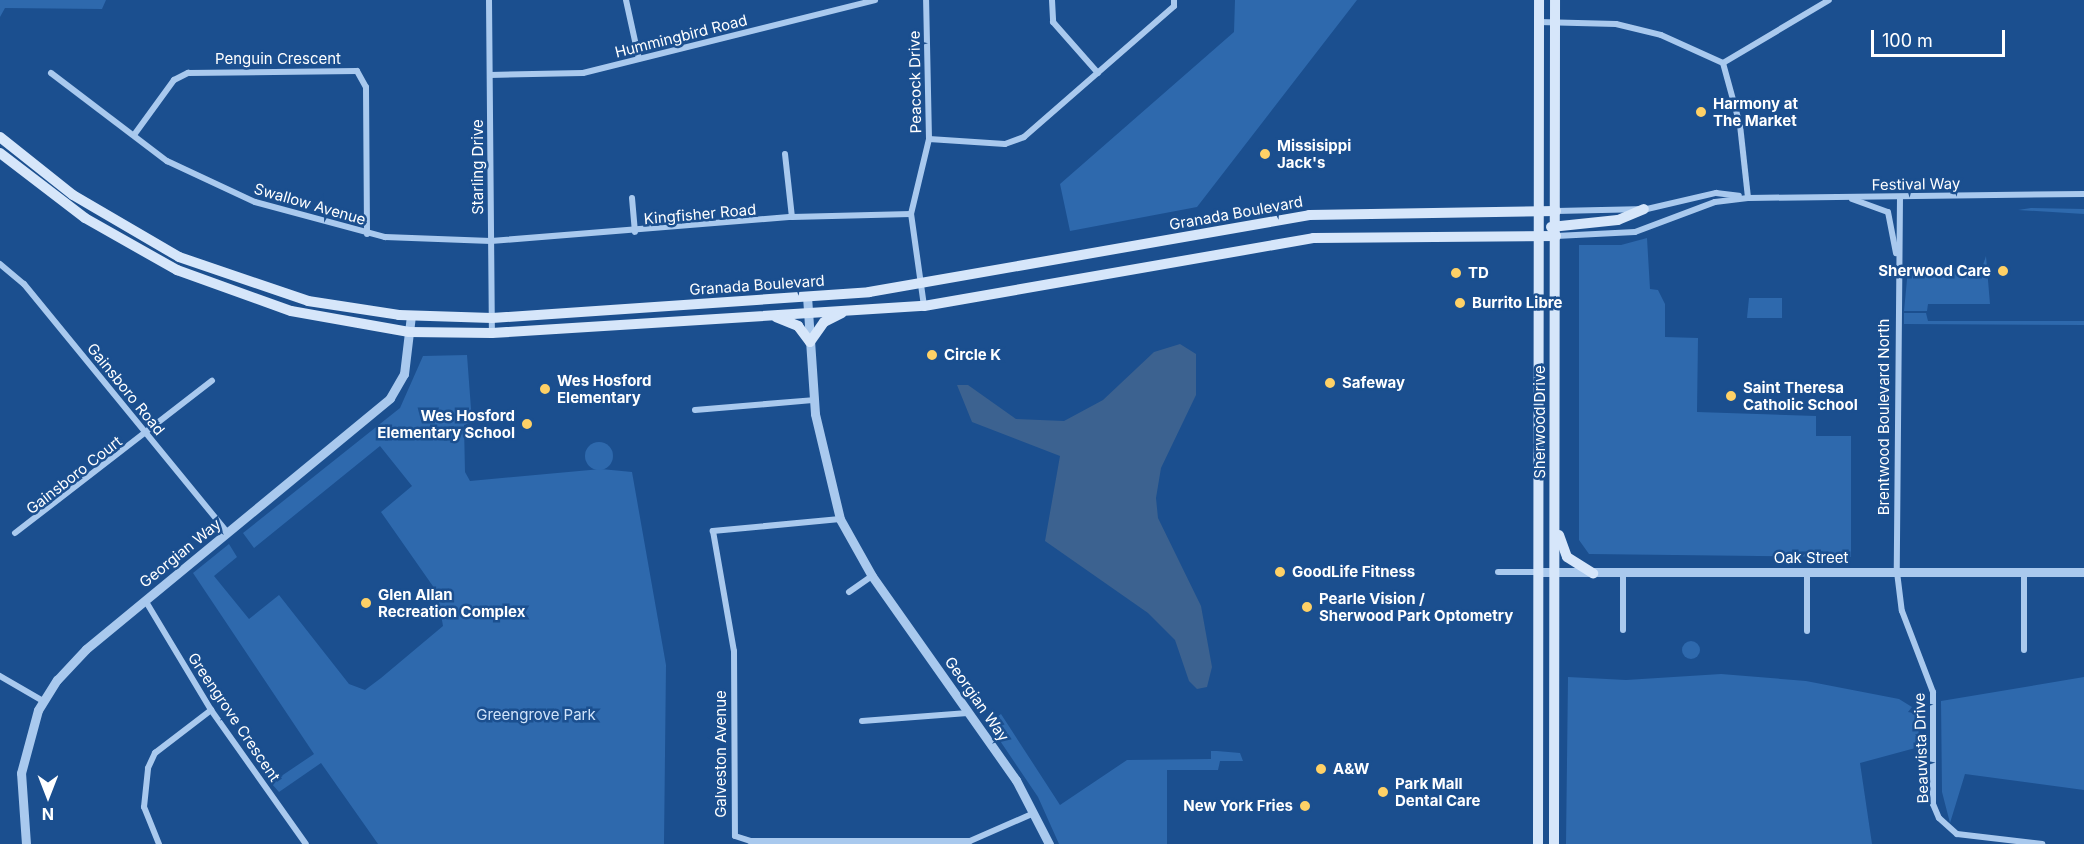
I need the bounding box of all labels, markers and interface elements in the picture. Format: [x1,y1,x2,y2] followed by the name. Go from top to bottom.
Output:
[613,11,749,61] street label: Hummingbird Road
[1874,18,2008,56] scale bar
[1882,30,1933,51] text: 100 m
[905,31,925,133] street label: Peacock Drive
[215,50,341,68] street label: Penguin Crescent
[1713,94,1798,129] place label: Harmony at The Market
[1694,105,1708,119] marker: Harmony at The Market
[469,119,487,215] street label: Starling Drive
[1277,136,1351,171] place label: Missisippi Jack's
[1258,147,1272,161] marker: Missisippi Jack's
[1871,174,1961,194] street label: Festival Way
[252,179,368,229] street label: Swallow Avenue
[1168,192,1304,234] street label: Granada Boulevard
[643,200,757,228] street label: Kingfisher Road
[1878,262,1991,280] place label: Sherwood Care
[1468,264,1489,282] place label: TD
[1996,264,2010,278] marker: Sherwood Care
[1449,266,1463,280] marker: TD
[689,271,825,299] street label: Granada Boulevard
[1472,294,1563,312] place label: Burrito Libre
[1453,296,1467,310] marker: Burrito Libre
[1875,319,1893,515] street label: Brentwood Boulevard North
[83,339,169,439] street label: Gainsboro Road
[944,346,1001,364] place label: Circle K
[925,348,939,362] marker: Circle K
[1531,365,1549,479] street label: Sherwood Drive
[557,371,652,406] place label: Wes Hosford Elementary
[1342,374,1405,392] place label: Safeway
[1323,376,1337,390] marker: Safeway
[1743,378,1858,413] place label: Saint Theresa Catholic School
[538,382,552,396] marker: Wes Hosford Elementary
[1724,389,1738,403] marker: Saint Theresa Catholic School
[377,406,515,441] place label: Wes Hosford Elementary School
[520,417,534,431] marker: Wes Hosford Elementary School
[23,432,125,518] street label: Gainsboro Court
[136,515,224,591] street label: Georgian Way
[1774,549,1848,567] street label: Oak Street
[1292,563,1415,581] place label: GoodLife Fitness
[1273,565,1287,579] marker: GoodLife Fitness
[378,585,525,620] place label: Glen Allan Recreation Complex
[1319,589,1513,624] place label: Pearle Vision / Sherwood Park Optometry
[359,596,373,610] marker: Glen Allan Recreation Complex
[1300,600,1314,614] marker: Pearle Vision / Sherwood Park Optometry
[184,649,284,785] street label: Greengrove Crescent
[941,653,1013,745] street label: Georgian Way
[712,690,730,818] street label: Galveston Avenue
[1910,692,1932,804] street label: Beauvista Drive
[476,706,596,724] park label: Greengrove Park
[1333,760,1369,778] place label: A&W
[1314,762,1328,776] marker: A&W
[18,766,78,826] north arrow
[1395,774,1480,809] place label: Park Mall Dental Care
[1376,785,1390,799] marker: Park Mall Dental Care
[1183,797,1293,815] place label: New York Fries
[1298,799,1312,813] marker: New York Fries
[42,804,54,824] text: N

